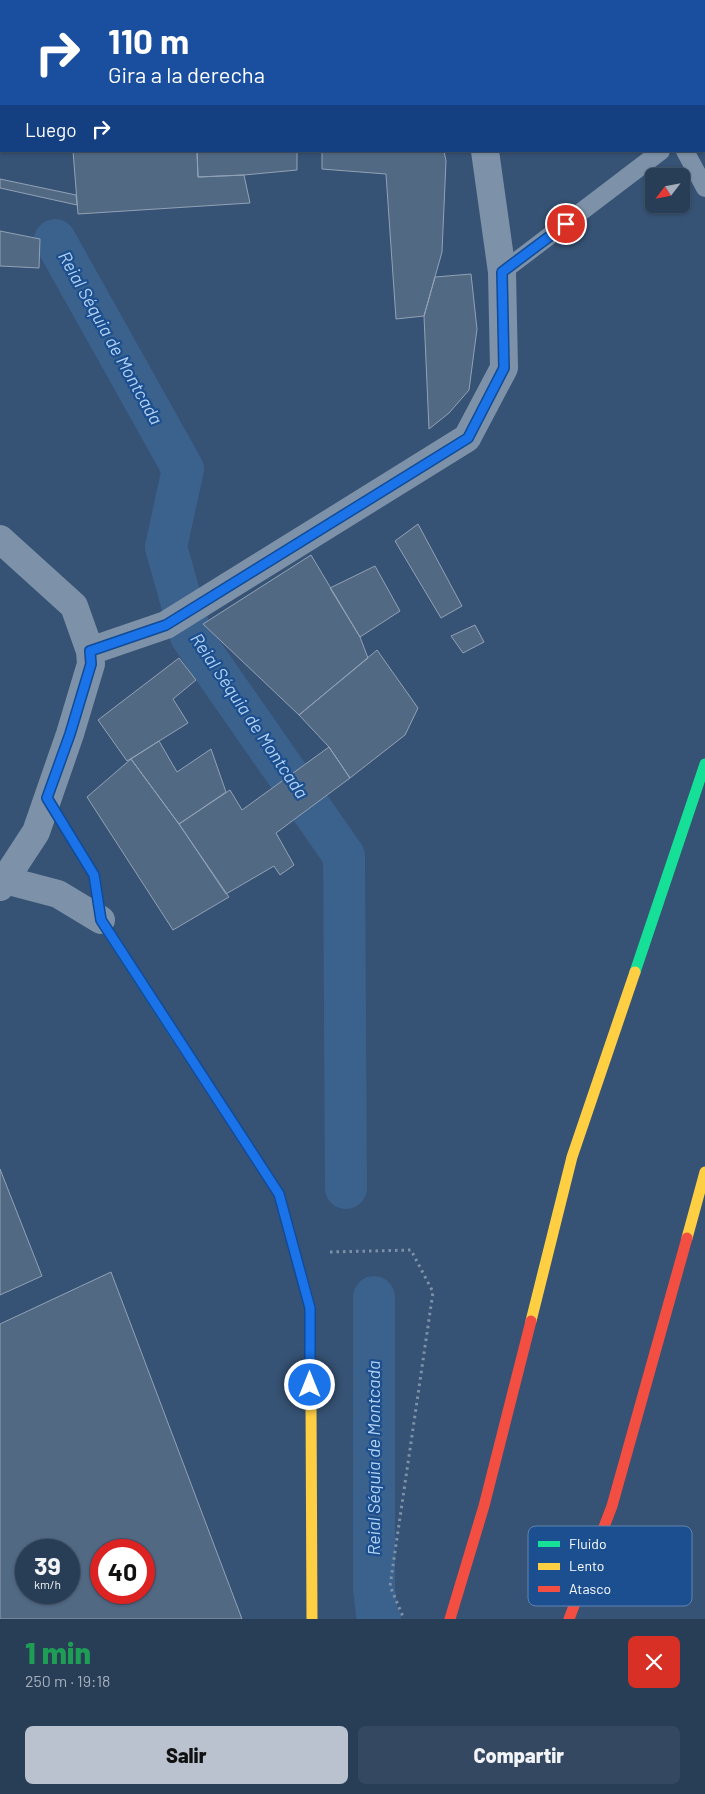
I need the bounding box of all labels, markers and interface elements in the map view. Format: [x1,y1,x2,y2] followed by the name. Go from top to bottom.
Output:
[108,19,189,61] text: 110 m
[25,20,90,85] icon: right
[108,61,265,87] text: Gira a la derecha
[87,115,115,143] icon: right
[25,118,77,141] text: Luego
[645,168,690,212] north arrow
[645,168,690,213] map controls
[545,203,587,245] pin
[552,210,580,238] icon: arrive
[54,247,168,428] water label: Reial Séquia de Montcada
[186,628,313,802] water label: Reial Séquia de Montcada
[283,1358,335,1410] position arrow
[362,1361,384,1555] water label: Reial Séquia de Montcada
[528,1526,692,1606] legend
[569,1535,607,1552] text: Fluido
[90,1539,155,1604] speed limit sign: 40
[34,1550,61,1580] text: 39
[569,1557,604,1574] text: Lento
[34,1577,61,1591] text: km/h
[569,1580,611,1597] text: Atasco
[25,1634,91,1670] text: 1 min
[628,1636,680,1688] button: close
[25,1671,110,1690] text: 250 m · 19:18
[25,1726,348,1784] button: Salir
[358,1726,680,1784] button: Compartir

